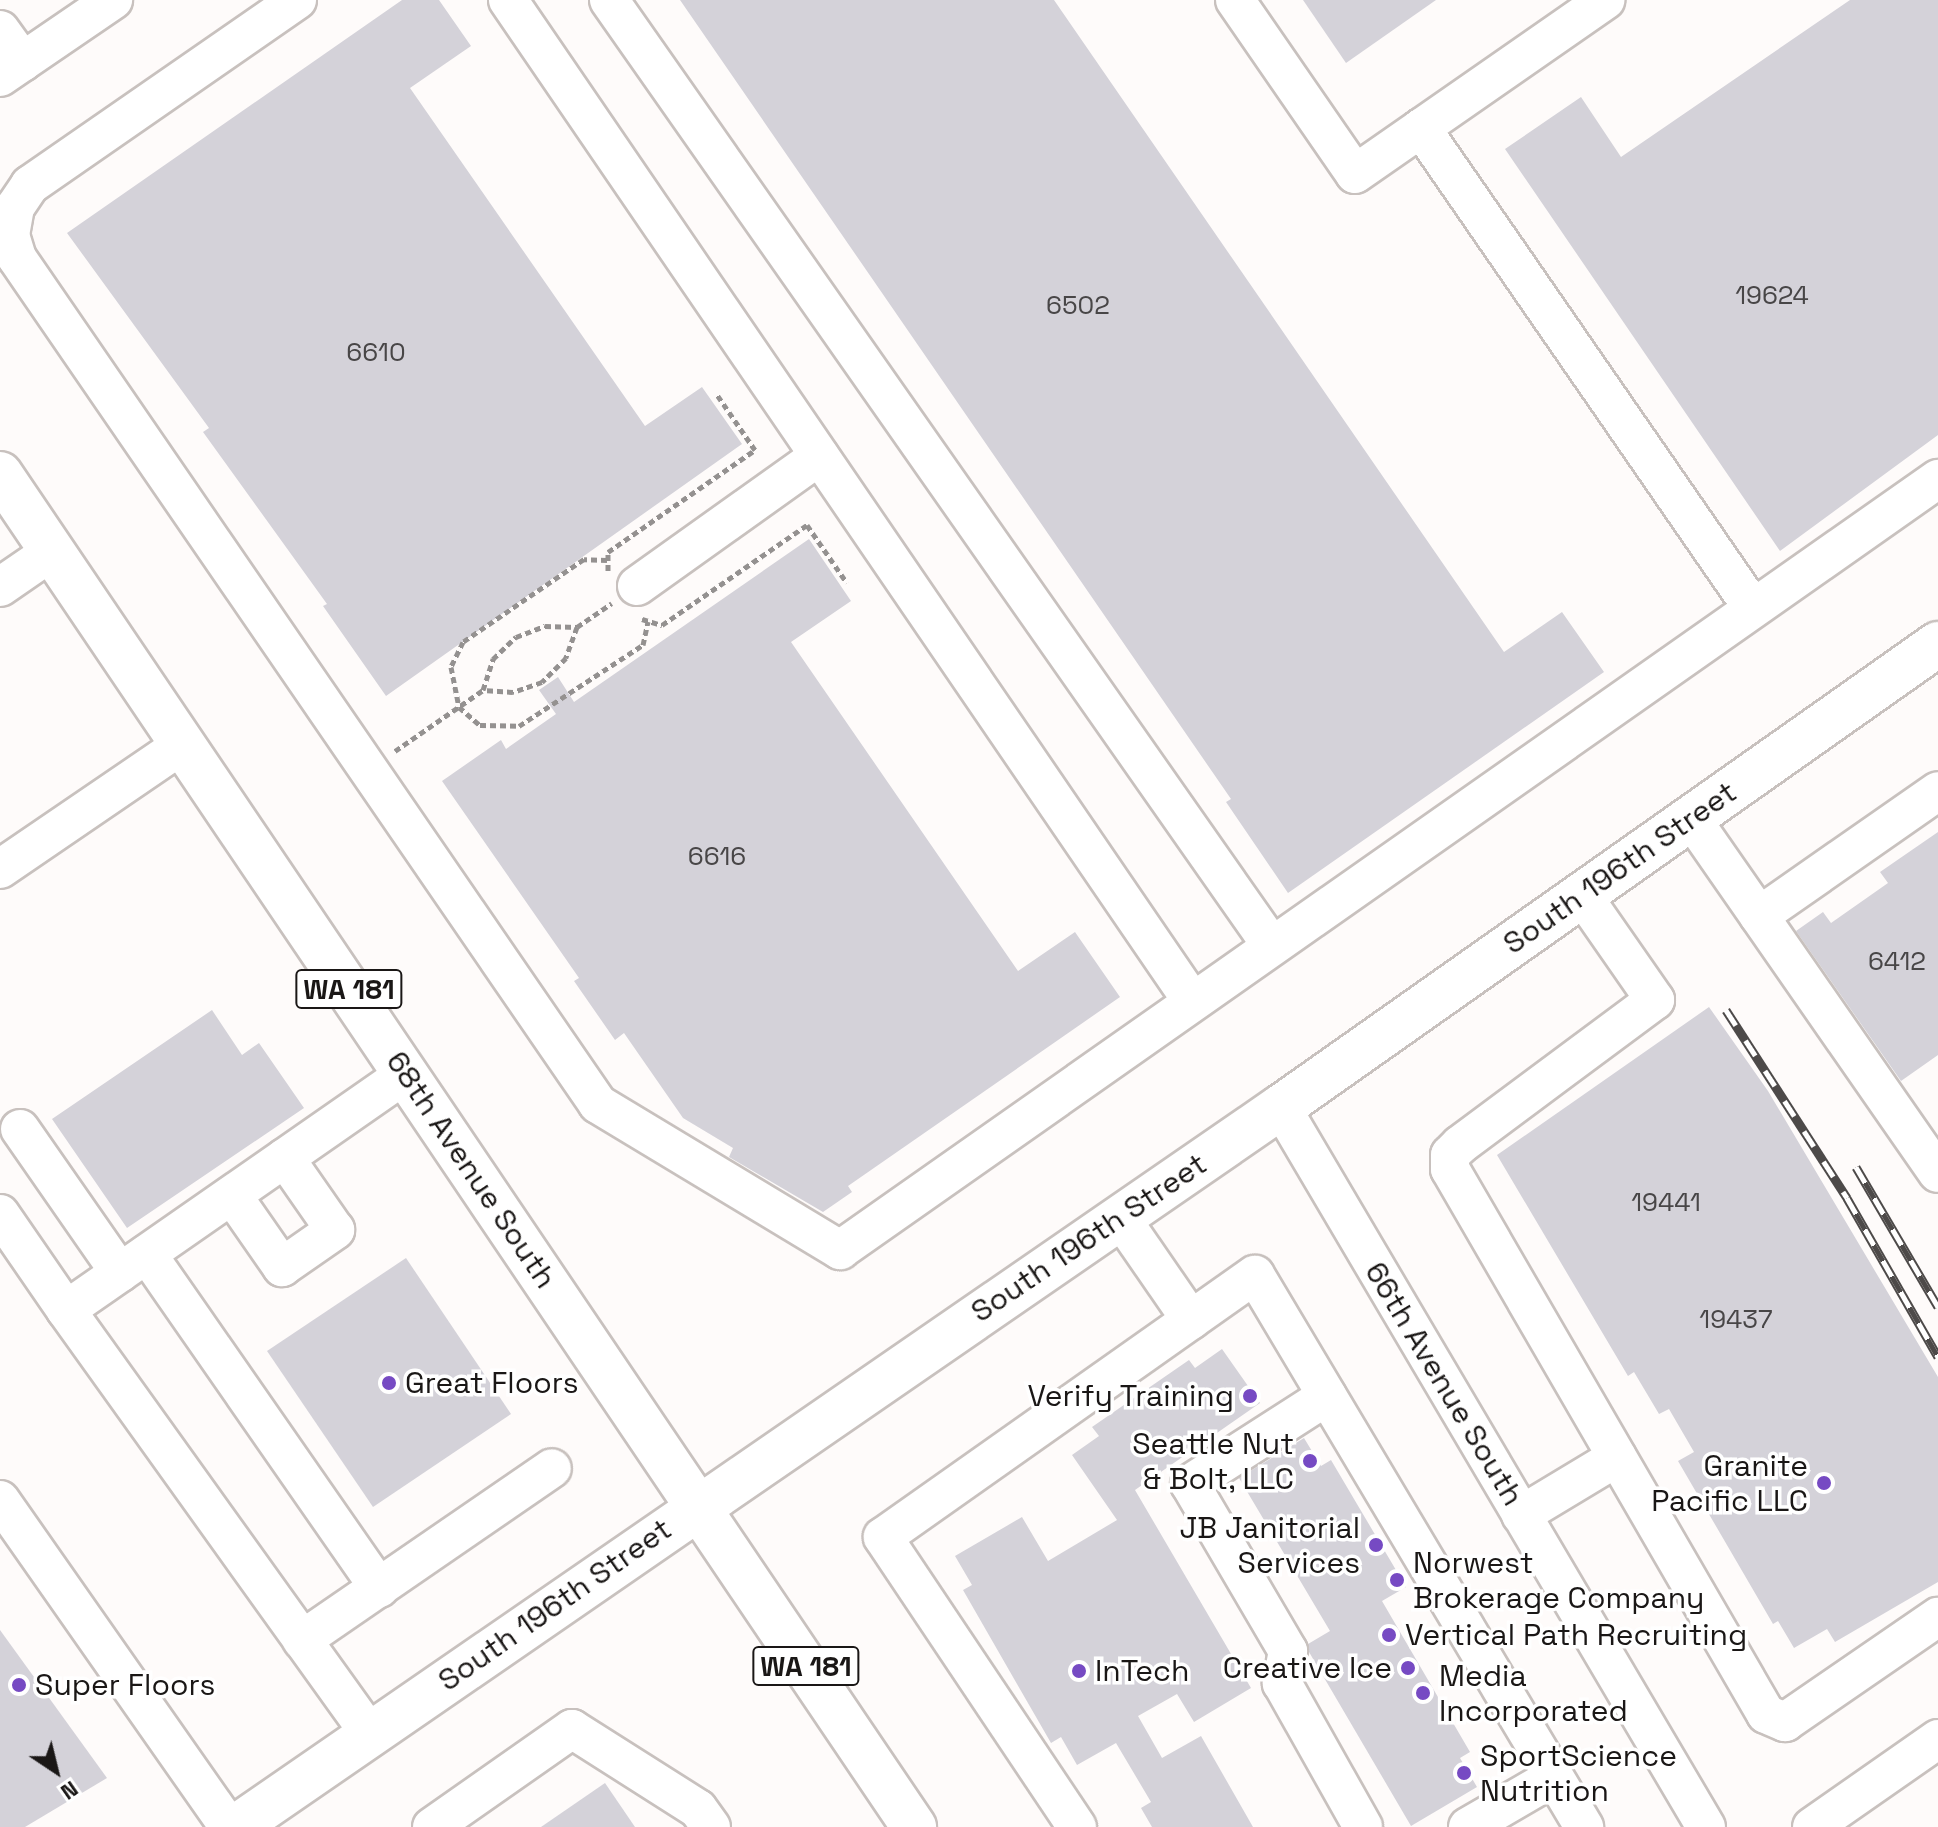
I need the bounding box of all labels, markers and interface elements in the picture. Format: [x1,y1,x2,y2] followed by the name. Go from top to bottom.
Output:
[1735,280,1809,312] house number: 19624
[1046,290,1110,322] house number: 6502
[346,337,406,369] house number: 6610
[1497,774,1743,962] street label: South 196th Street
[688,841,746,873] house number: 6616
[1868,946,1926,978] house number: 6412
[295,965,403,1013] road number: WA 181
[378,1045,564,1295] street label: 68th Avenue South
[965,1146,1213,1330] street label: South 196th Street
[1631,1187,1701,1219] house number: 19441
[1357,1256,1531,1512] street label: 66th Avenue South
[1699,1304,1773,1336] house number: 19437
[405,1365,579,1401] place label: Great Floors
[380,1374,398,1392] marker: Great Floors
[1027,1378,1234,1414] place label: Verify Training
[1241,1387,1259,1405] marker: Verify Training
[1132,1426,1294,1496] place label: Seattle Nut & Bolt, LLC
[1651,1448,1808,1518] place label: Granite Pacific LLC
[1301,1452,1319,1470] marker: Seattle Nut & Bolt, LLC
[1815,1474,1833,1492] marker: Granite Pacific LLC
[1180,1510,1360,1580] place label: JB Janitorial Services
[432,1511,678,1699] street label: South 196th Street
[1367,1536,1385,1554] marker: JB Janitorial Services
[1413,1545,1704,1616] place label: Norwest Brokerage Company
[1388,1571,1406,1589] marker: Norwest Brokerage Company
[1405,1617,1747,1653] place label: Vertical Path Recruiting
[1380,1626,1398,1644] marker: Vertical Path Recruiting
[752,1642,860,1690] road number: WA 181
[1223,1650,1392,1686] place label: Creative Ice
[1095,1653,1189,1689] place label: InTech
[1439,1658,1628,1728] place label: Media Incorporated
[1399,1659,1417,1677] marker: Creative Ice
[1070,1662,1088,1680] marker: InTech
[35,1667,215,1703] place label: Super Floors
[10,1676,28,1694] marker: Super Floors
[1414,1684,1432,1702] marker: Media Incorporated
[16,1731,96,1811] north arrow
[1480,1738,1677,1808] place label: SportScience Nutrition
[1455,1764,1473,1782] marker: SportScience Nutrition
[56,1775,84,1806] text: N

